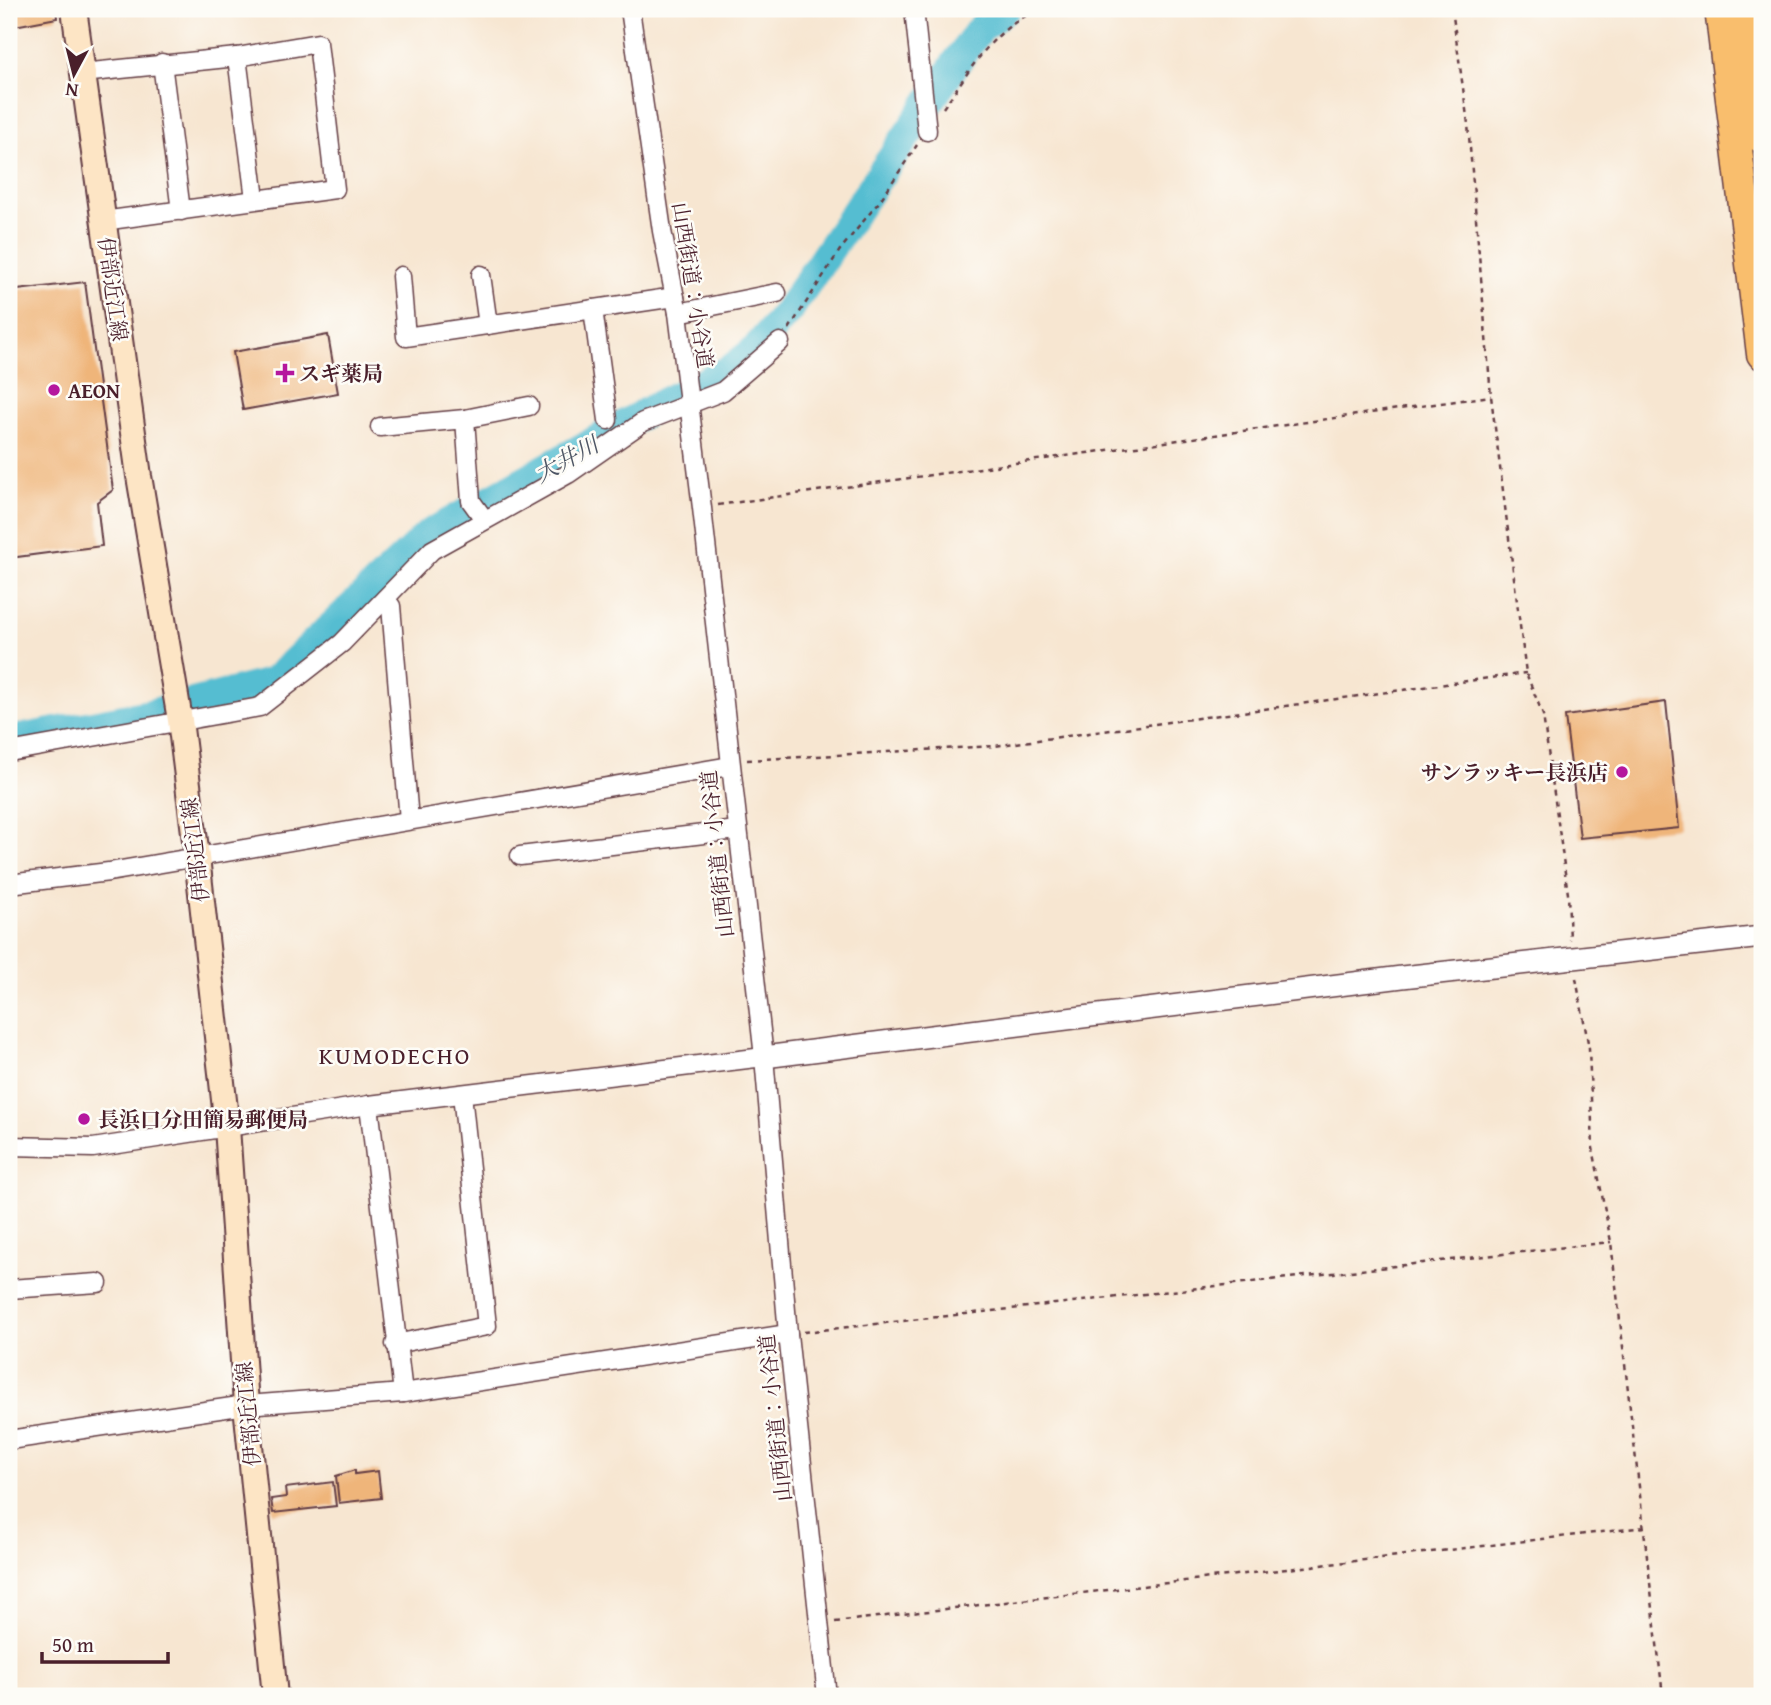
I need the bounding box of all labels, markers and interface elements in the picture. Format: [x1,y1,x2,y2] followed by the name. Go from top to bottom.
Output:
[38,38,108,108] north arrow
[64,76,80,106] text: N
[665,200,721,370] street label: 山西街道：小谷道
[90,235,136,343] street label: 伊部近江線
[299,358,383,389] place label: スギ薬局
[277,365,293,381] marker: スギ薬局
[68,375,120,406] place label: AEON
[46,382,62,398] marker: AEON
[528,426,607,490] water label: 大井川
[1420,757,1608,788] place label: サンラッキー長浜店
[1614,764,1630,780] marker: サンラッキー長浜店
[693,769,741,939] street label: 山西街道：小谷道
[173,796,217,904] street label: 伊部近江線
[319,1038,471,1073] district label: KUMODECHO
[98,1104,308,1135] place label: 長浜口分田簡易郵便局
[76,1111,92,1127] marker: 長浜口分田簡易郵便局
[751,1333,799,1503] street label: 山西街道：小谷道
[228,1360,268,1468] street label: 伊部近江線
[42,1621,168,1665] scale bar
[52,1629,94,1660] text: 50 m

